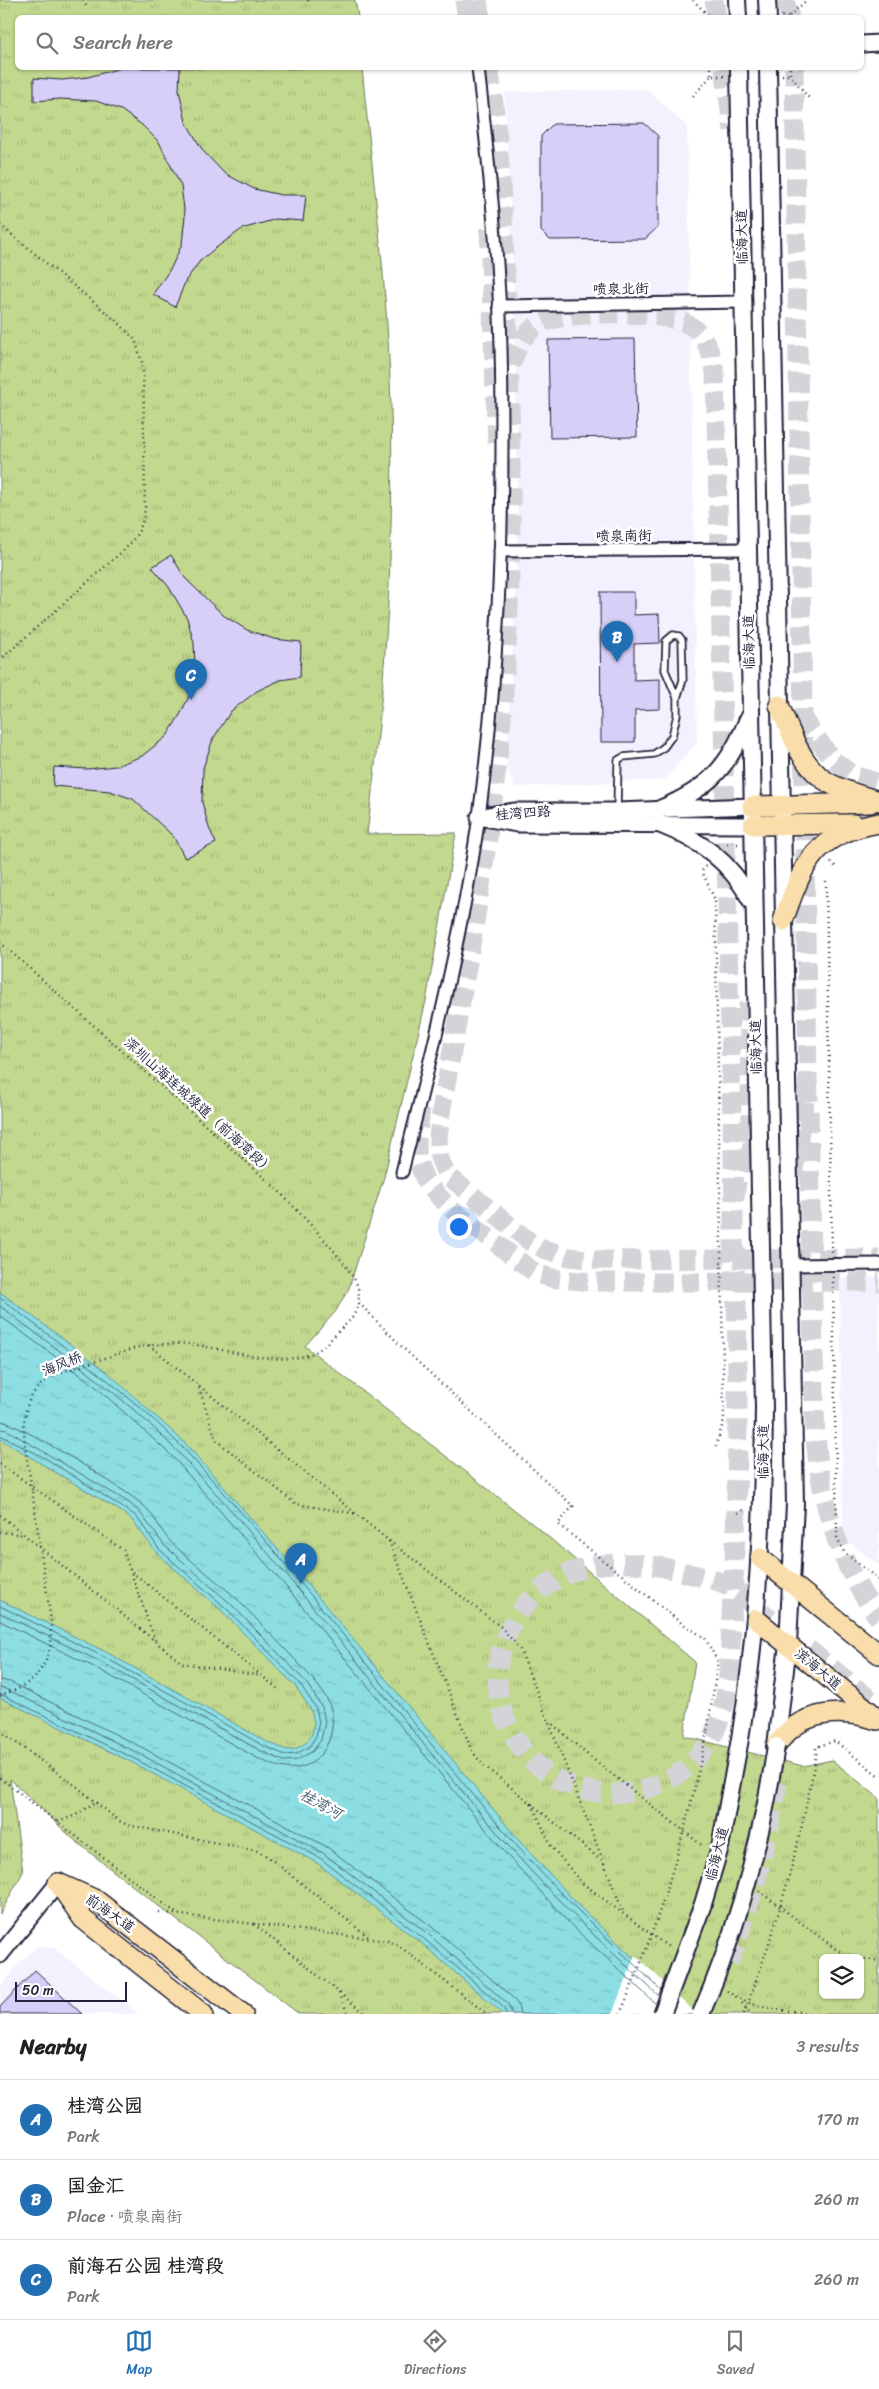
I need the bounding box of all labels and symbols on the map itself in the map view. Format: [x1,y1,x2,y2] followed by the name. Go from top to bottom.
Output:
[729,209,755,265] street label: 临海大道
[593,276,649,302] street label: 喷泉北街
[596,523,652,549] street label: 喷泉南街
[736,614,762,670] street label: 临海大道
[601,621,633,662] pin: B
[175,659,207,700] pin: C
[494,799,552,827] street label: 桂湾四路
[743,1019,769,1075] street label: 临海大道
[118,1031,280,1181] street label: 深圳山海连城绿道（前海湾段）
[446,1214,472,1240] your location
[38,1344,86,1384] street label: 海风桥
[751,1424,776,1480] street label: 临海大道
[285,1543,317,1584] pin: A
[789,1641,847,1697] street label: 滨海大道
[295,1782,350,1828] water label: 桂湾河
[698,1824,736,1884] street label: 临海大道
[80,1887,140,1939] street label: 前海大道
[15,1979,128,2002] scale bar

